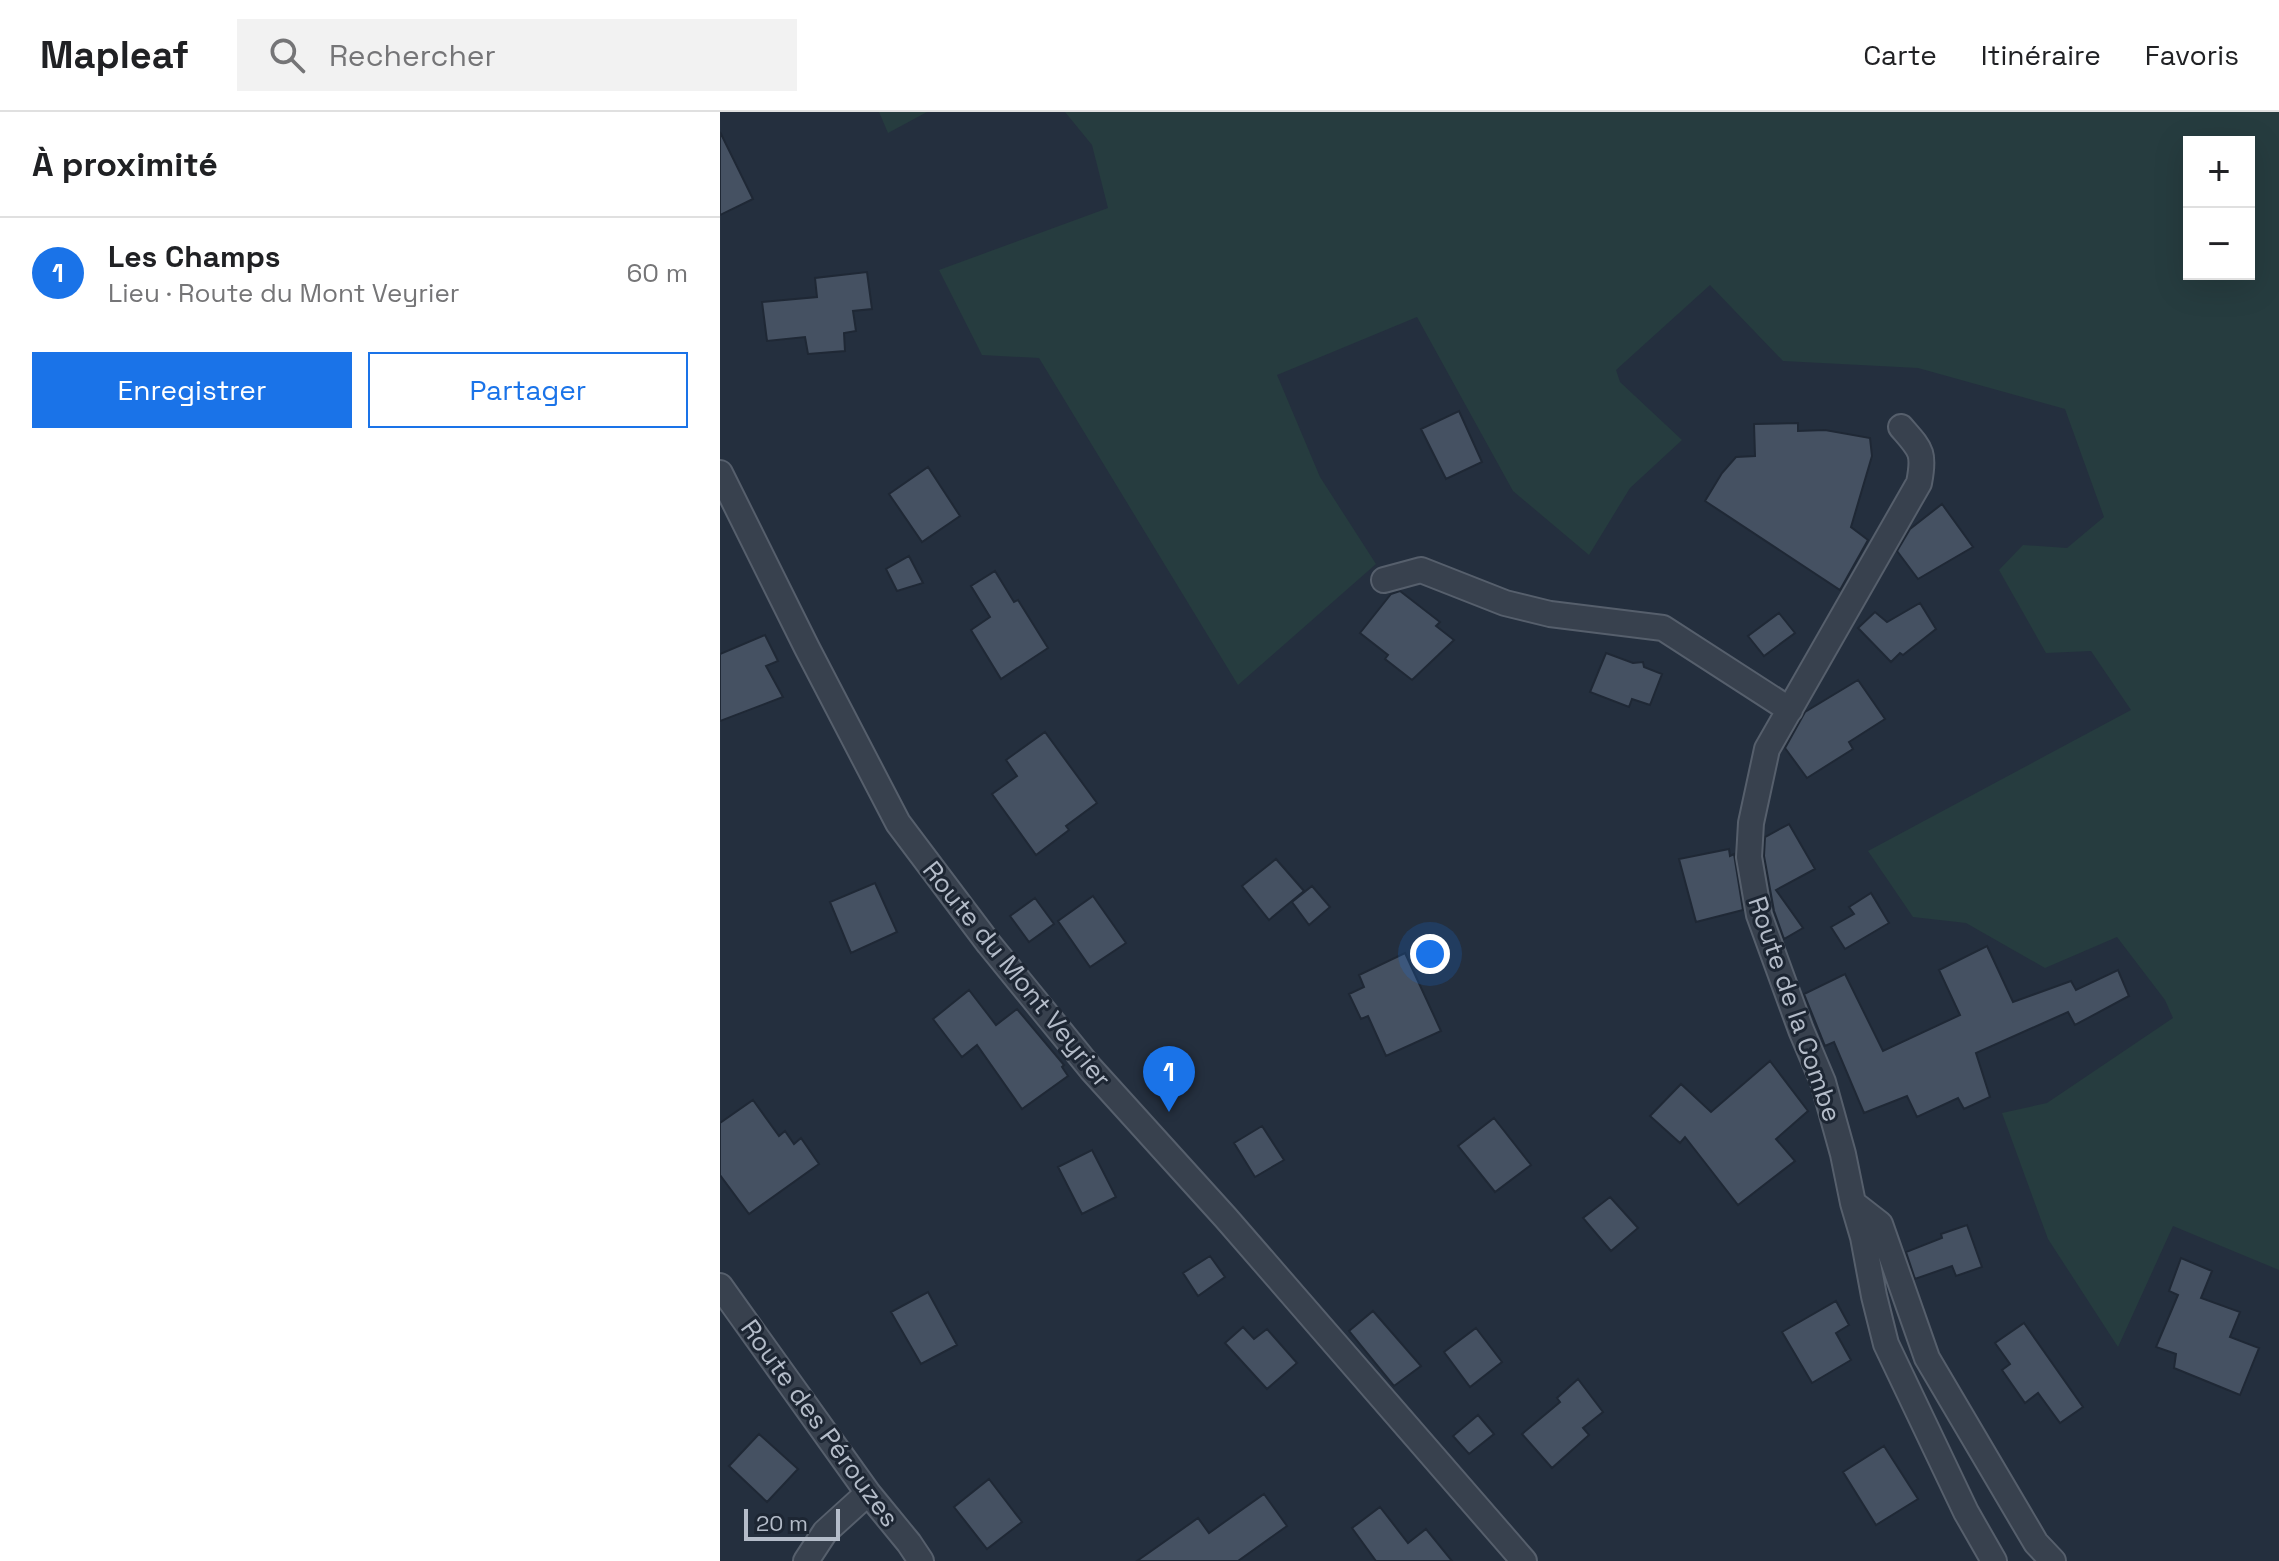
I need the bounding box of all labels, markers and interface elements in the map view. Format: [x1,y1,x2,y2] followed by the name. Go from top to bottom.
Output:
[237,19,797,91] search box
[40,31,189,79] text: Mapleaf
[265,33,309,77] icon: search
[329,36,496,75] text: Rechercher
[1863,37,1937,73] text: Carte
[1981,37,2101,73] text: Itinéraire
[2145,37,2239,73] text: Favoris
[2183,136,2255,280] map controls
[2183,136,2255,208] button: +
[32,143,218,186] text: À proximité
[2183,208,2255,280] button: −
[108,237,281,276] text: Les Champs
[52,256,64,290] text: 1
[626,256,688,290] text: 60 m
[108,276,460,310] text: Lieu · Route du Mont Veyrier
[32,352,352,428] button: Enregistrer
[368,352,688,428] button: Partager
[915,854,1119,1094] street label: Route du Mont Veyrier
[1741,892,1849,1126] street label: Route de la Combe
[1410,934,1450,974] your location
[1143,1046,1195,1112] pin: 1
[733,1312,907,1534] street label: Route des Pérouzes
[744,1505,840,1541] scale bar
[756,1509,808,1537] text: 20 m

